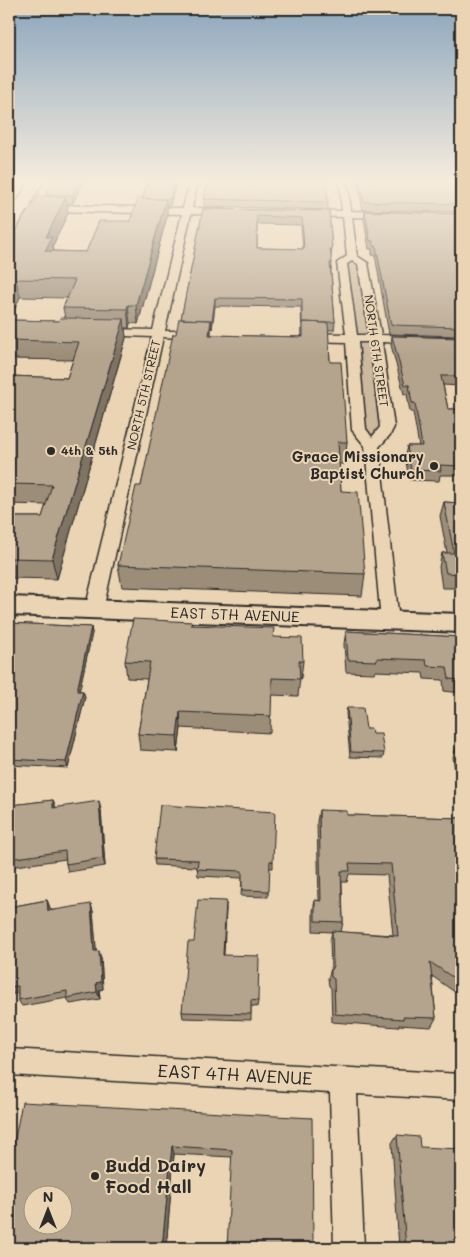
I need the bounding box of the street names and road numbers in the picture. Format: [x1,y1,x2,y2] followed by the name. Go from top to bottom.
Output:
[361,294,393,408] street label: NORTH 6TH STREET
[123,338,164,452] street label: NORTH 5TH STREET
[170,602,300,626] street label: EAST 5TH AVENUE
[157,1058,313,1090] street label: EAST 4TH AVENUE

